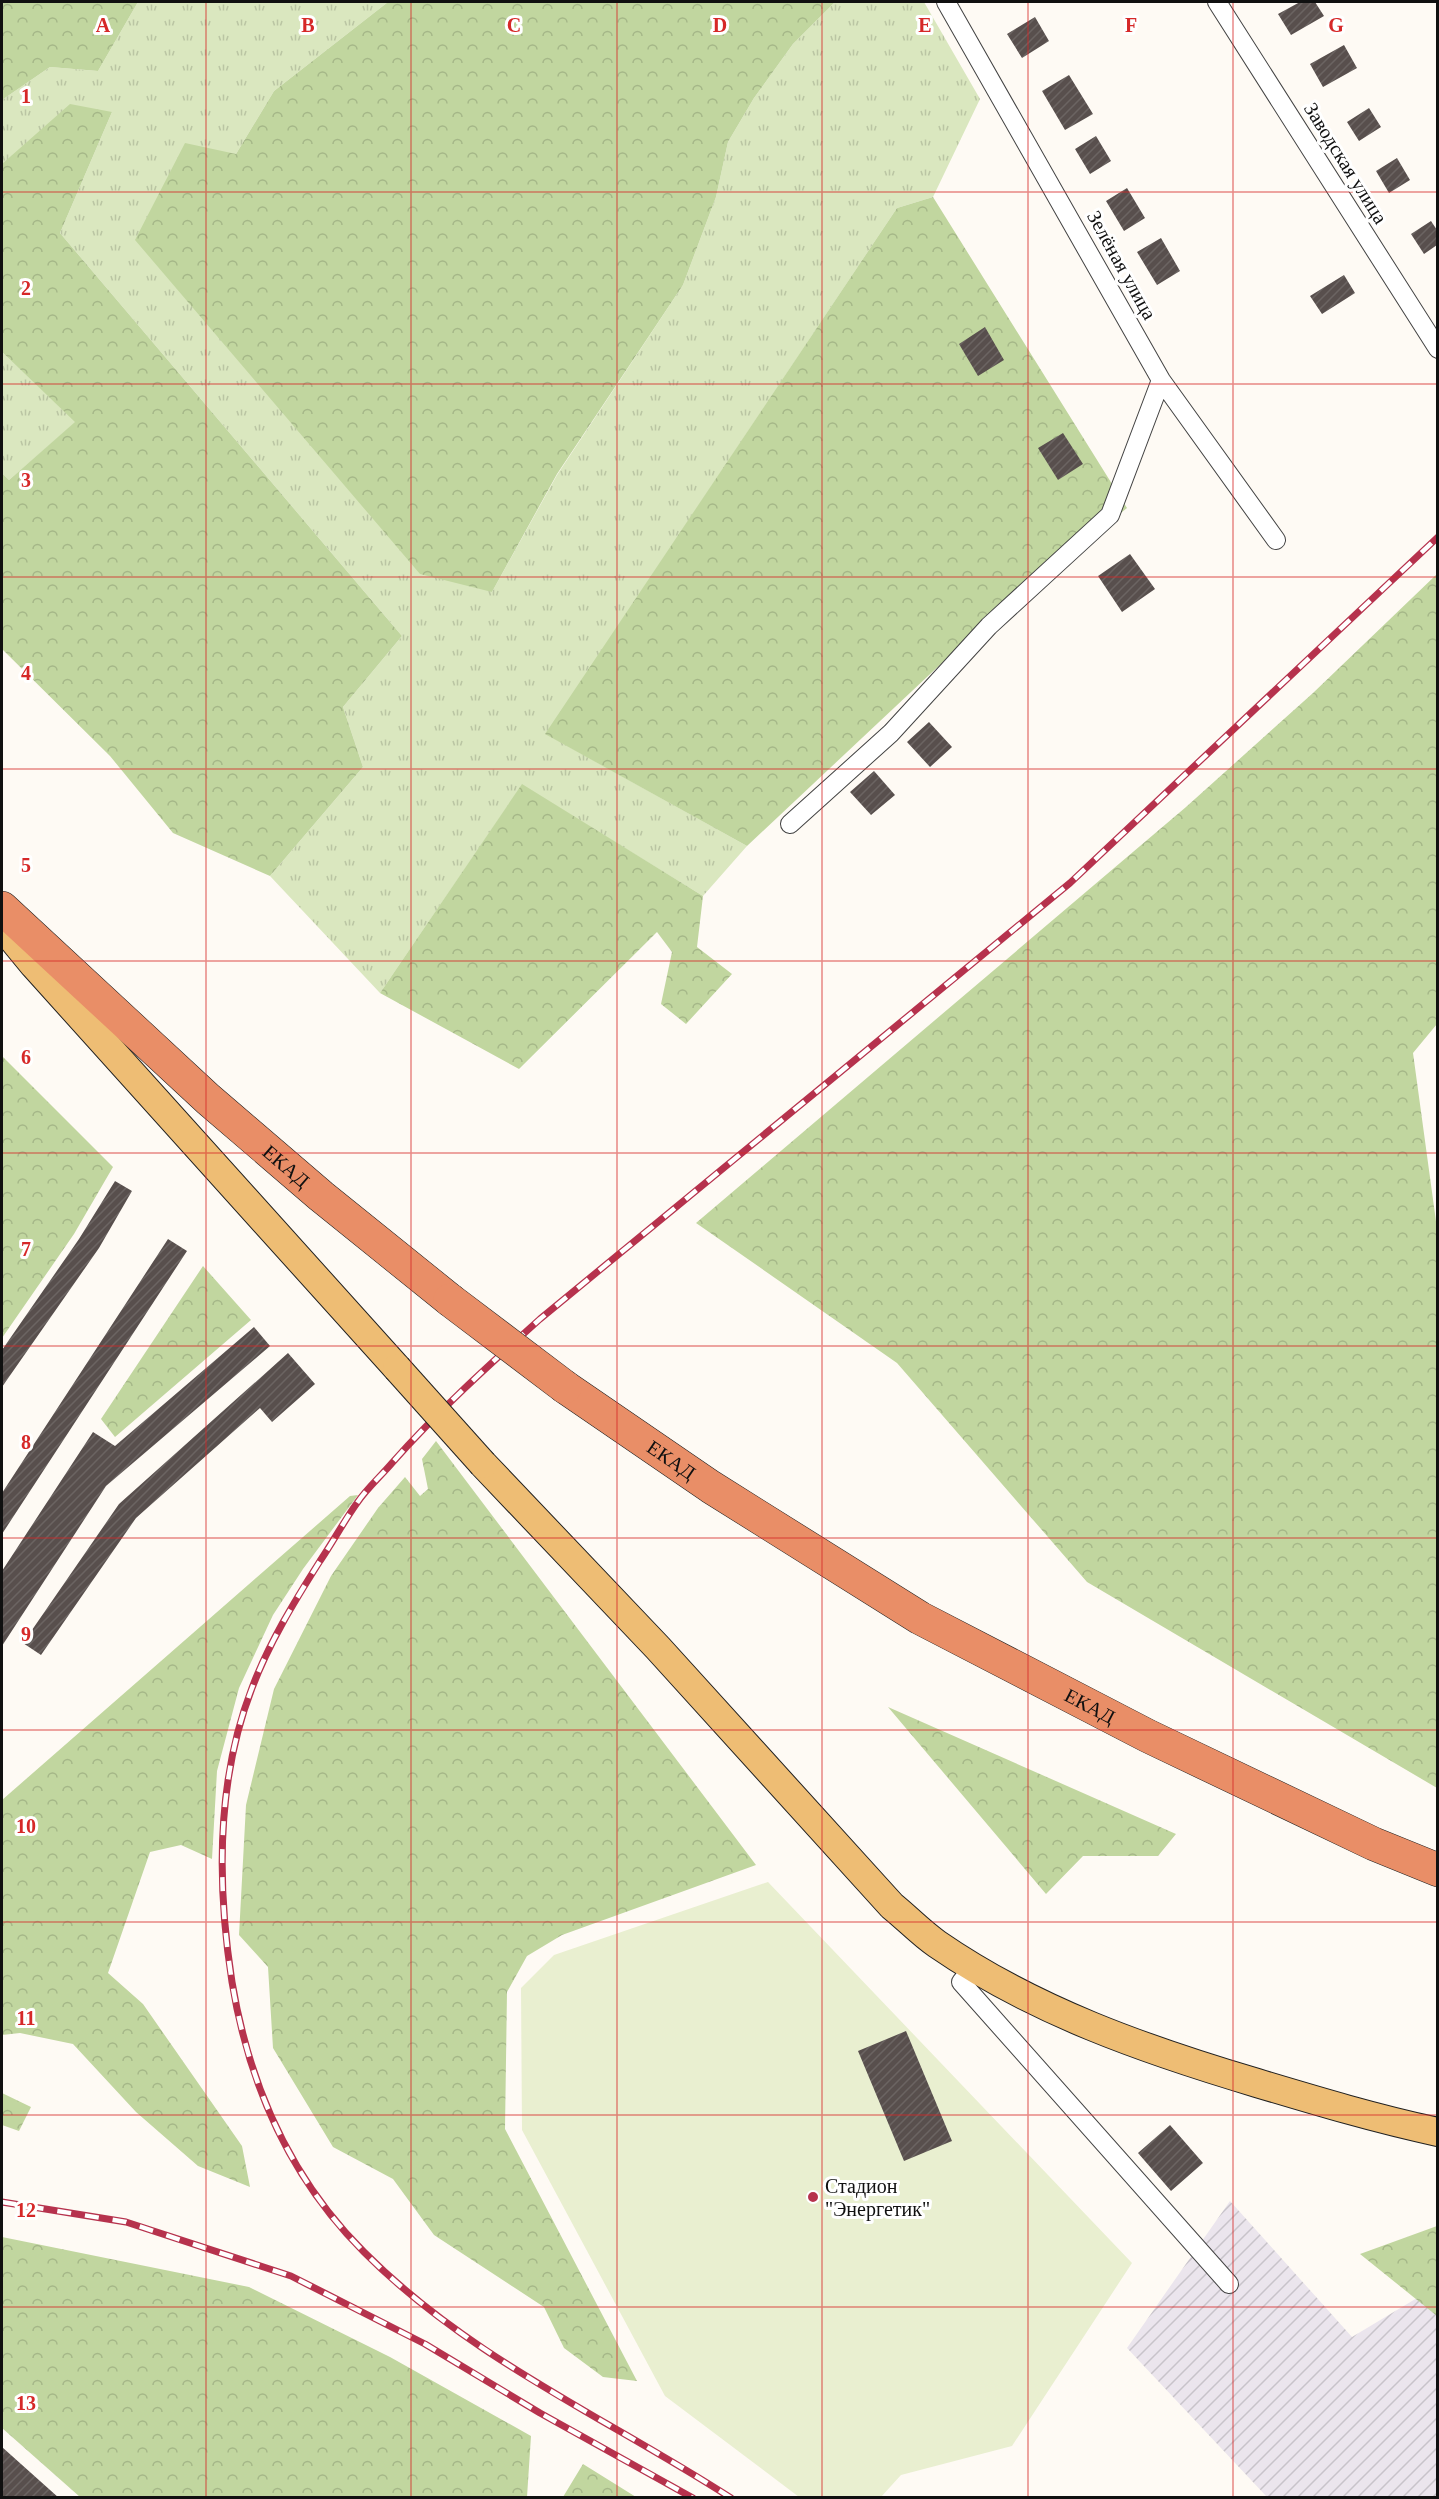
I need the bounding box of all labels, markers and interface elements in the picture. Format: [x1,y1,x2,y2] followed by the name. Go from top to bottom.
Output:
[96,14,111,36] text: A
[301,14,315,36] text: B
[507,14,521,36] text: C
[713,14,727,36] text: D
[918,14,932,36] text: E
[1125,14,1137,36] text: F
[1328,14,1344,36] text: G
[21,85,31,107] text: 1
[1299,98,1392,228] street label: Заводская улица
[1082,207,1161,324] street label: Зелёная улица
[21,277,31,299] text: 2
[21,469,31,491] text: 3
[21,662,31,684] text: 4
[21,854,31,876] text: 5
[21,1046,31,1068] text: 6
[259,1140,314,1193] street label: ЕКАД
[21,1238,31,1260] text: 7
[21,1431,31,1453] text: 8
[643,1436,700,1485] street label: ЕКАД
[21,1623,31,1645] text: 9
[1061,1684,1119,1729] street label: ЕКАД
[16,1815,36,1837] text: 10
[17,2007,35,2029] text: 11
[825,2175,930,2221] place label: Стадион "Энергетик"
[806,2190,820,2204] marker: Стадион "Энергетик"
[16,2199,36,2221] text: 12
[16,2392,36,2414] text: 13

